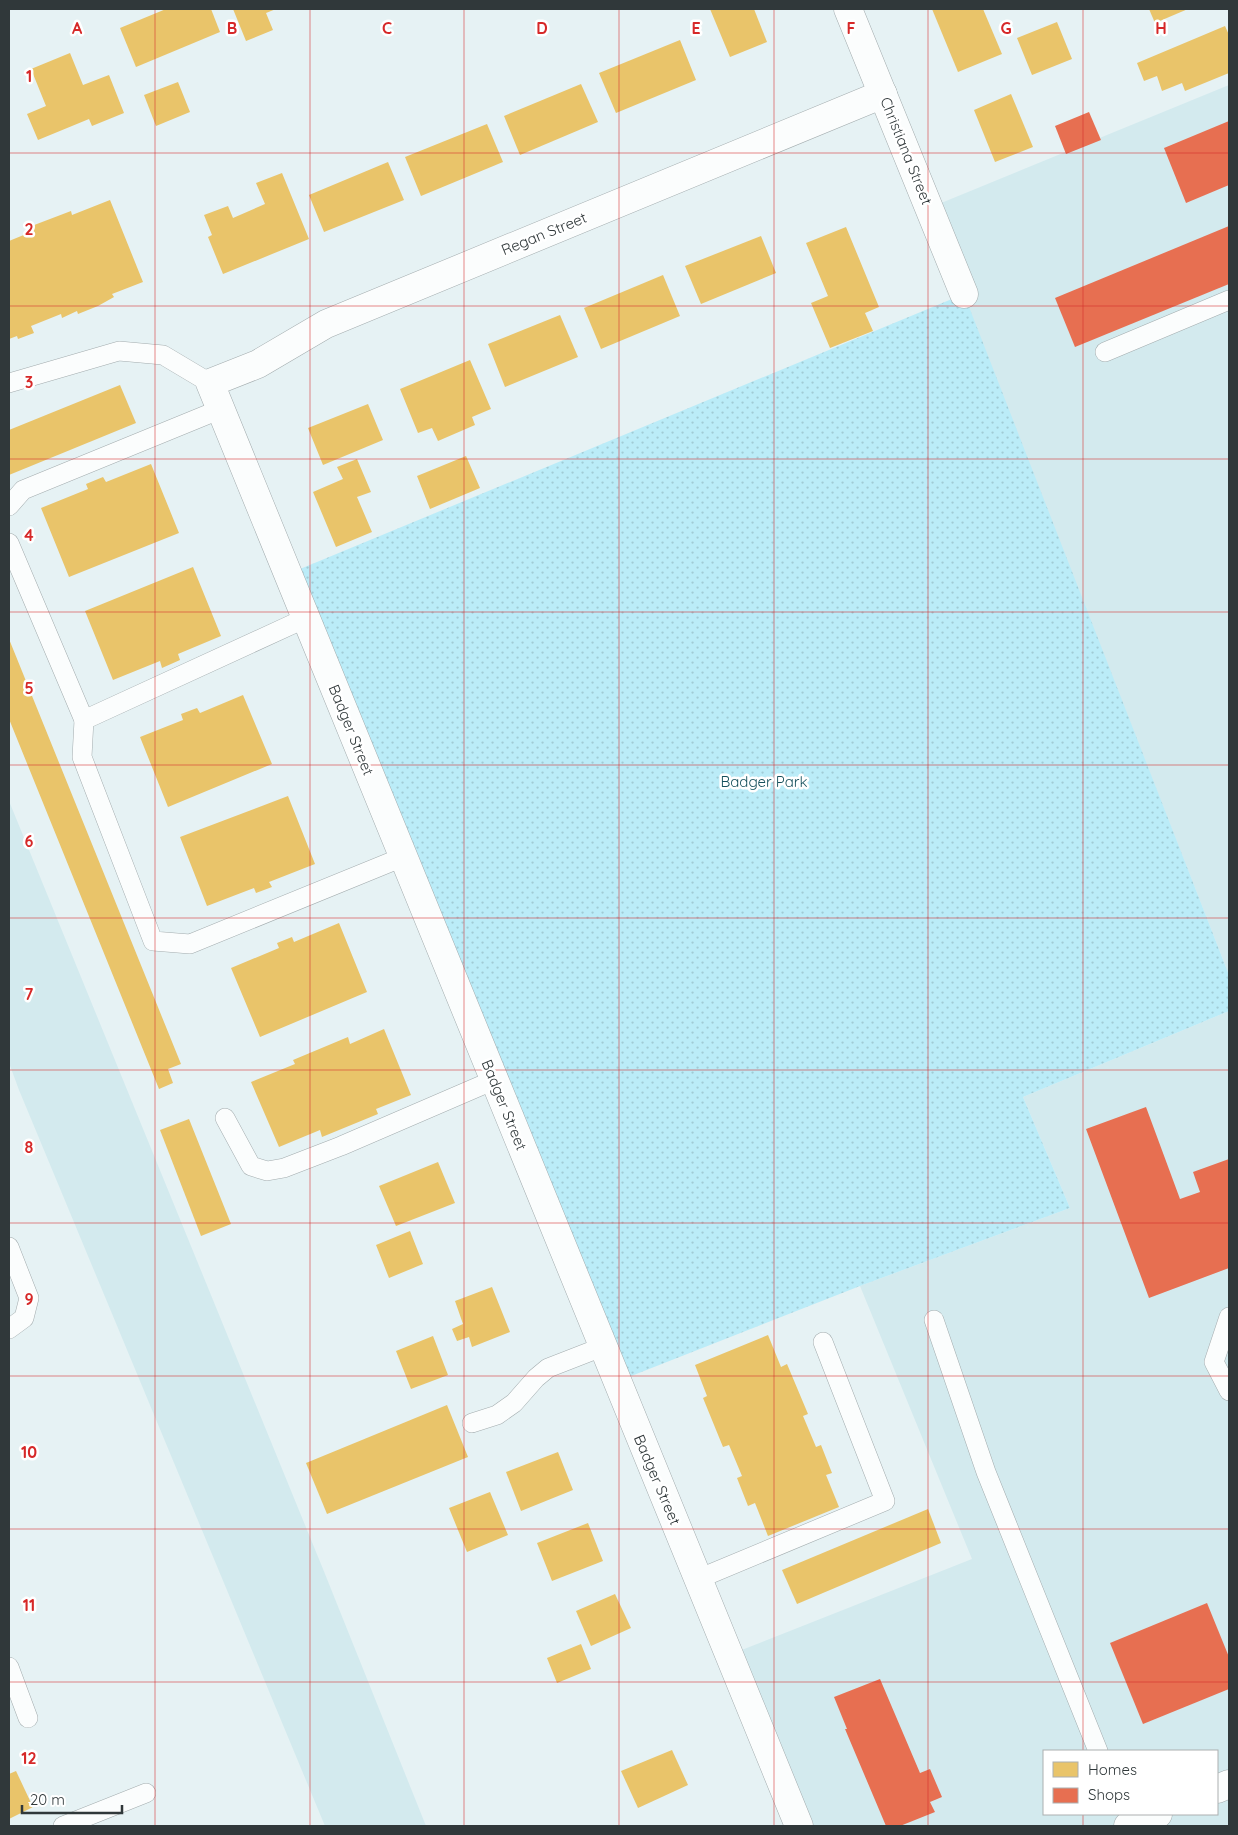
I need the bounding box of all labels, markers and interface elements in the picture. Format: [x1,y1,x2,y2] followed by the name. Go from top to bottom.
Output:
[72,18,83,38] text: A
[227,18,237,38] text: B
[382,18,392,38] text: C
[536,18,548,38] text: D
[691,18,701,38] text: E
[847,18,856,38] text: F
[1000,18,1012,38] text: G
[1155,18,1167,38] text: H
[26,66,32,86] text: 1
[876,94,937,207] street label: Christiana Street
[498,208,589,259] street label: Regan Street
[24,219,34,239] text: 2
[25,372,33,392] text: 3
[24,525,34,545] text: 4
[24,678,34,698] text: 5
[325,682,378,778] street label: Badger Street
[720,772,808,791] park label: Badger Park
[25,831,34,851] text: 6
[25,984,34,1004] text: 7
[478,1057,531,1153] street label: Badger Street
[25,1137,34,1157] text: 8
[24,1289,34,1309] text: 9
[630,1432,685,1528] street label: Badger Street
[21,1442,37,1462] text: 10
[23,1595,35,1615] text: 11
[21,1748,37,1768] text: 12
[1043,1750,1218,1815] legend
[1088,1760,1137,1779] text: Homes
[22,1782,122,1814] scale bar
[1088,1785,1130,1804] text: Shops
[30,1790,65,1809] text: 20 m

